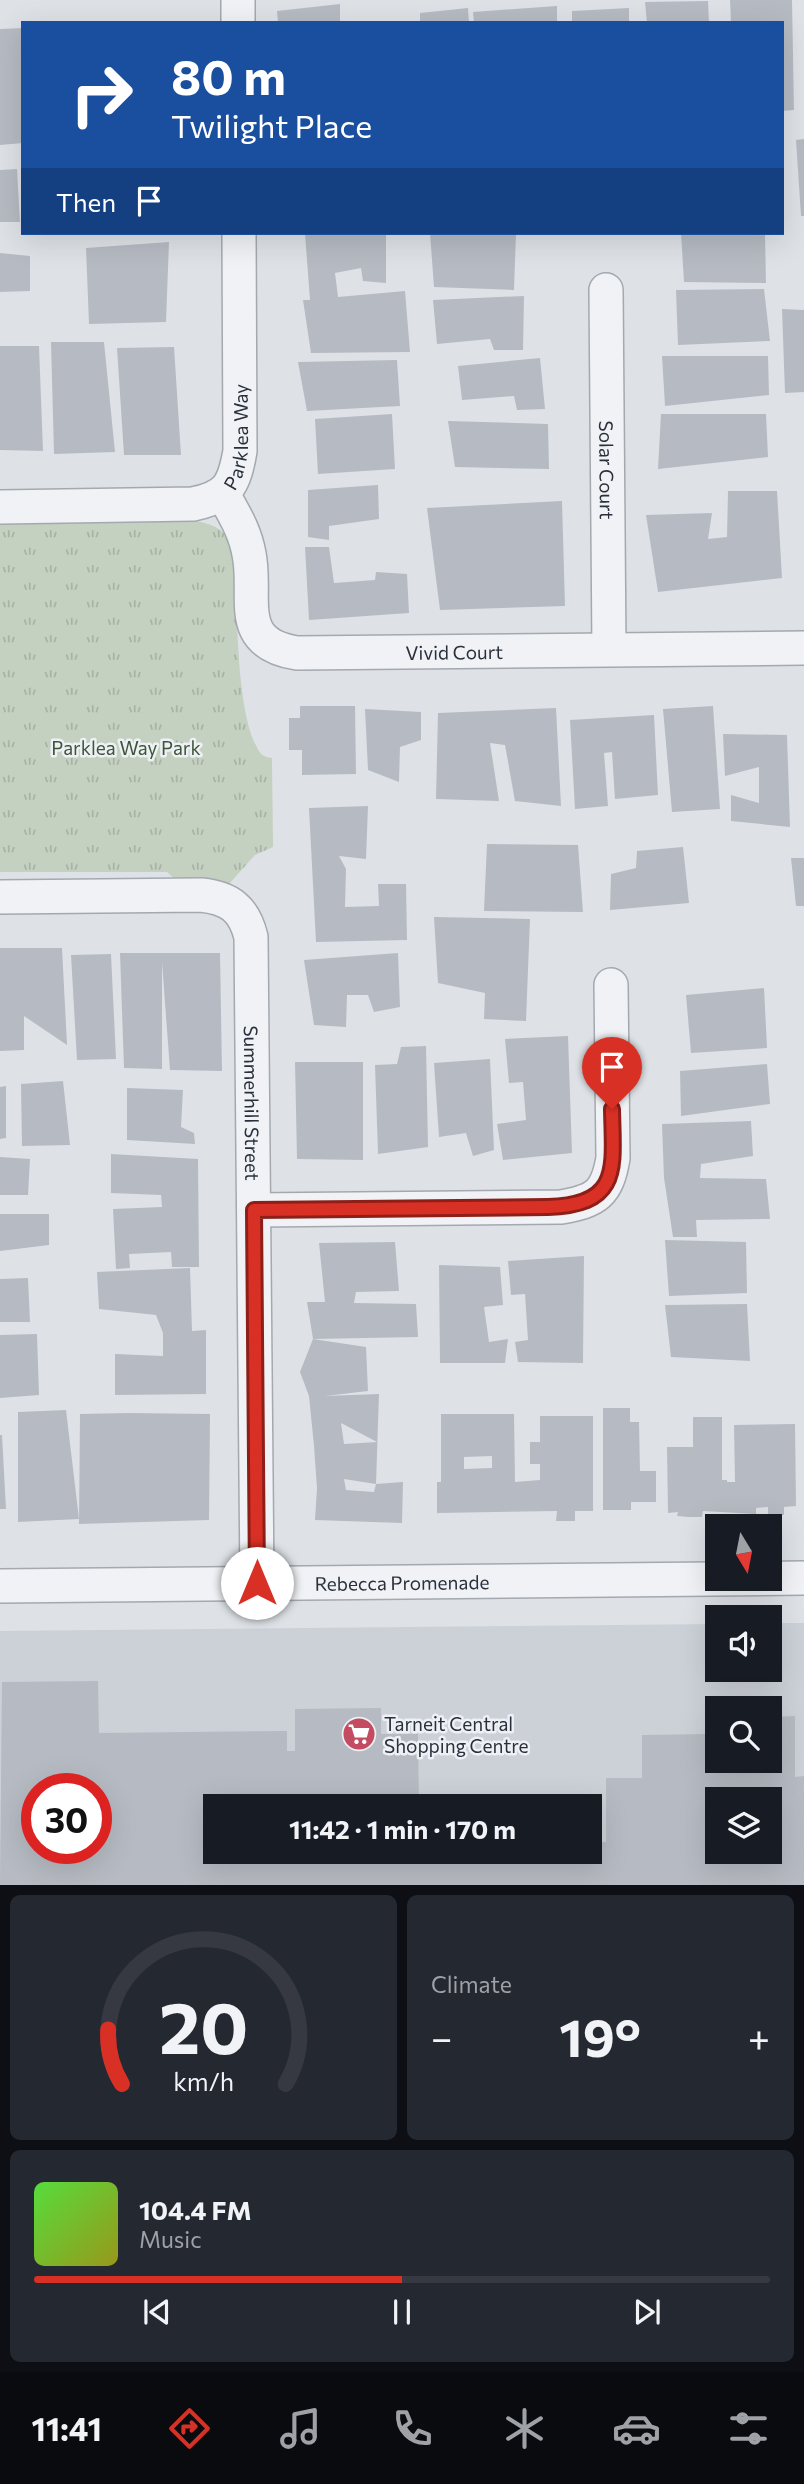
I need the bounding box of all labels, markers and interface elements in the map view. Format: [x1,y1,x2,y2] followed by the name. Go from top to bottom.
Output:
[171,45,286,105] text: 80 m
[56,49,147,140] icon: right
[171,105,372,145] text: Twilight Place
[130,182,168,220] icon: arrive
[56,186,116,217] text: Then
[218,384,251,494] street label: Parklea Way
[596,420,619,520] street label: Solar Court
[405,639,503,663] street label: Vivid Court
[51,736,201,759] park label: Parklea Way Park
[240,1025,265,1181] street label: Summerhill Street
[582,1037,642,1109] pin
[593,1048,631,1086] icon: arrive
[705,1514,782,1591] north arrow
[705,1514,782,1864] map controls
[220,1546,294,1620] position arrow
[314,1570,490,1594] street label: Rebecca Promenade
[705,1605,782,1682] button: sound
[705,1696,782,1773] button: search
[384,1712,529,1757] place label: Tarneit Central Shopping Centre
[340,1715,378,1753] supermarket icon: Tarneit Central Shopping Centre
[21,1773,112,1864] speed limit sign: 30
[705,1787,782,1864] button: layers
[289,1813,516,1844] text: 11:42 · 1 min · 170 m
[431,1970,512,1998] text: Climate
[159,1980,248,2069] text: 20
[559,2004,641,2068] text: 19°
[431,2013,453,2060] text: −
[748,2013,770,2060] text: +
[173,2065,234,2095] text: km/h
[139,2194,252,2225] text: 104.4 FM
[139,2225,202,2253] text: Music
[138,2293,176,2331] icon: previous
[383,2293,421,2331] icon: pause
[628,2293,666,2331] icon: next
[165,2404,214,2453] icon: directions
[276,2404,325,2453] icon: music
[388,2404,437,2453] icon: phone
[500,2404,549,2453] icon: climate
[612,2404,661,2453] icon: car
[724,2404,773,2453] icon: filters
[31,2408,102,2448] text: 11:41

